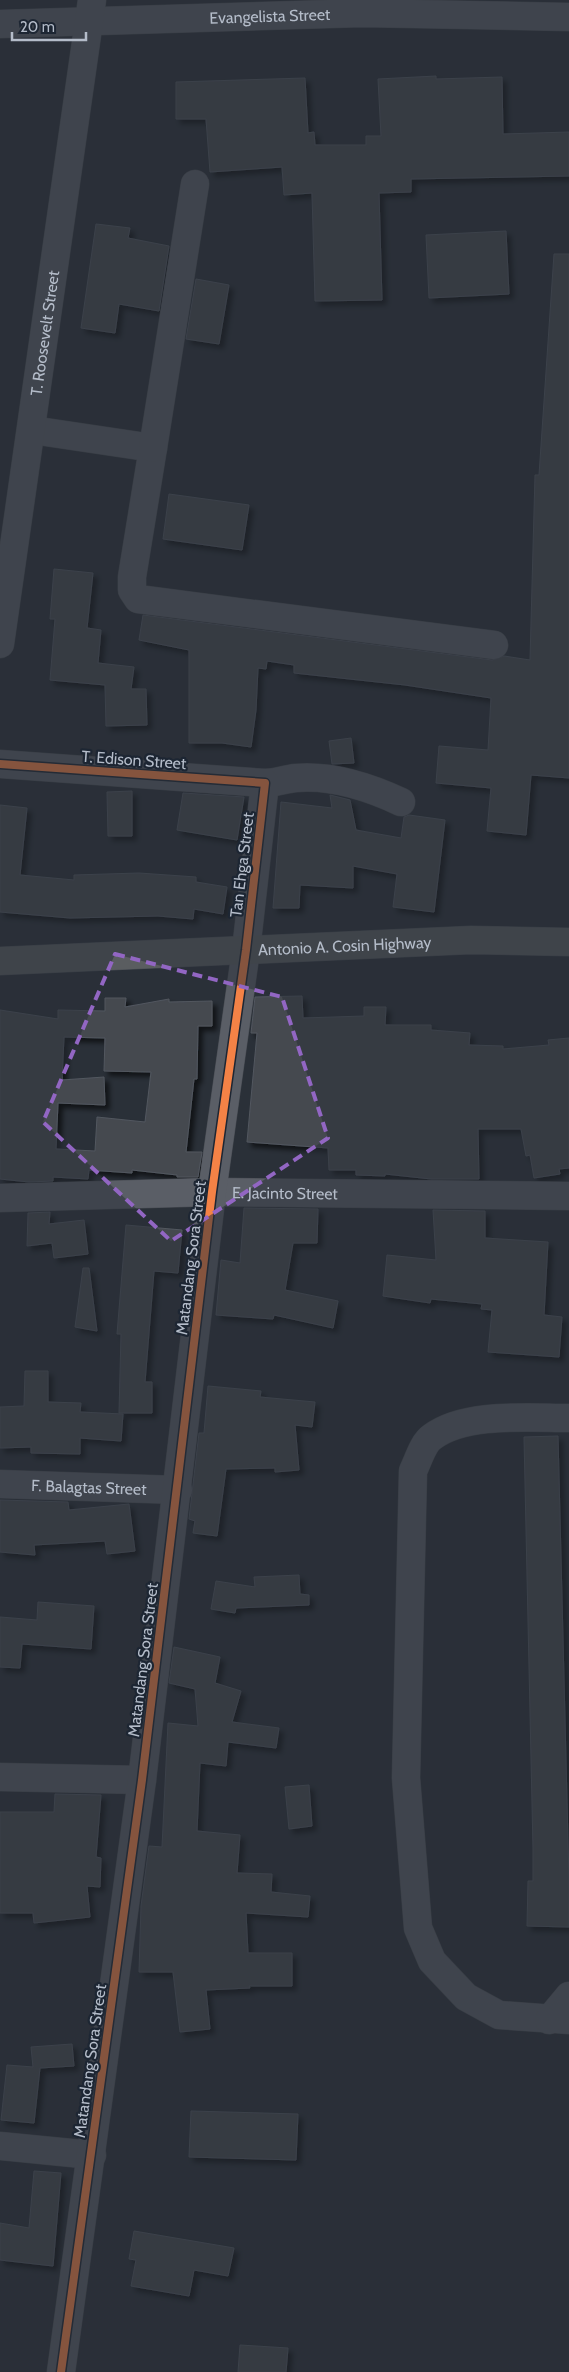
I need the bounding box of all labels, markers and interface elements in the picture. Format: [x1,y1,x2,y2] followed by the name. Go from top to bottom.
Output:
[209,4,331,27] street label: Evangelista Street
[12,10,86,42] scale bar
[20,18,55,36] text: 20 m
[26,269,63,397] street label: T. Roosevelt Street
[81,747,188,773] street label: T. Edison Street
[226,811,258,919] street label: Tan Ehga Street
[258,932,432,959] street label: Antonio A. Cosin Highway
[172,1179,210,1336] street label: Matandang Sora Street
[232,1183,339,1203] street label: E. Jacinto Street
[31,1476,148,1498] street label: F. Balagtas Street
[124,1581,162,1738] street label: Matandang Sora Street
[70,1982,110,2139] street label: Matandang Sora Street

